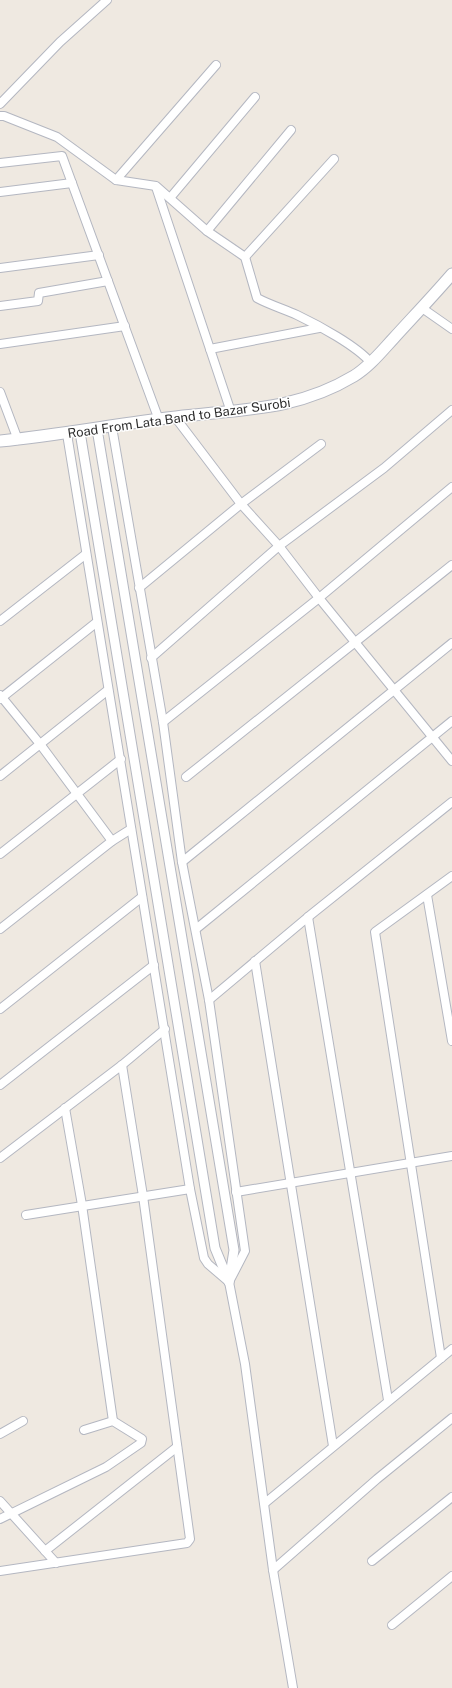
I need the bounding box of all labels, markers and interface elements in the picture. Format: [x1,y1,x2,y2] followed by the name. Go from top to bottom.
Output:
[67,395,291,441] street label: Road From Lata Band to Bazar Surobi

